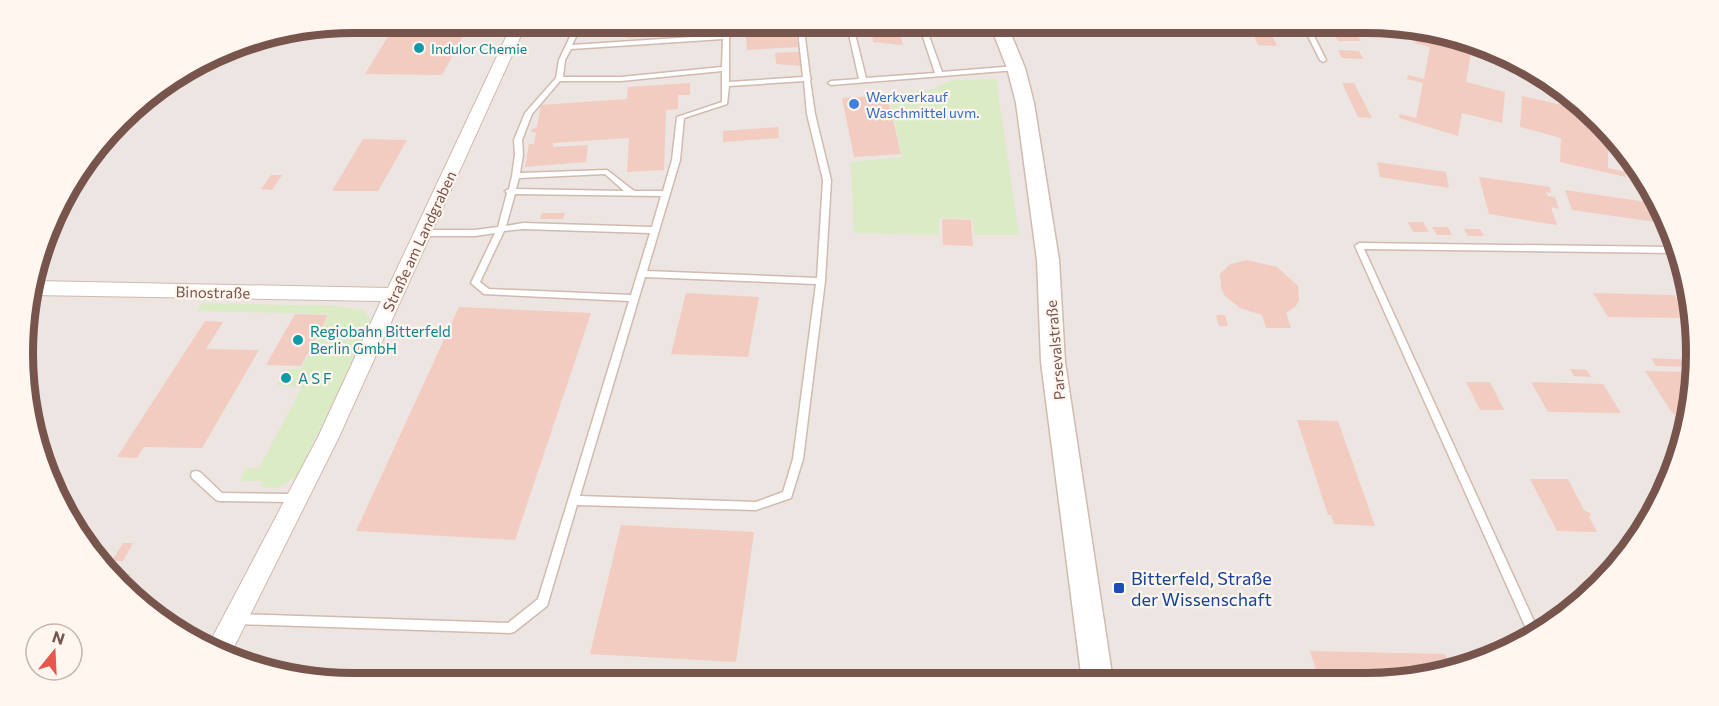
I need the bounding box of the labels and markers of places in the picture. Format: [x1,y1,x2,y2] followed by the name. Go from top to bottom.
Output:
[431,40,527,57] place label: Indulor Chemie
[412,41,426,55] marker: Indulor Chemie
[866,88,980,121] place label: Werkverkauf Waschmittel uvm.
[847,97,861,111] marker: Werkverkauf Waschmittel uvm.
[310,322,451,357] place label: Regiobahn Bitterfeld Berlin GmbH
[291,333,305,347] marker: Regiobahn Bitterfeld Berlin GmbH
[298,369,332,387] place label: A S F
[279,371,293,385] marker: A S F
[1131,567,1272,610] place label: Bitterfeld, Straße der Wissenschaft
[1112,581,1126,595] marker: Bitterfeld, Straße der Wissenschaft

